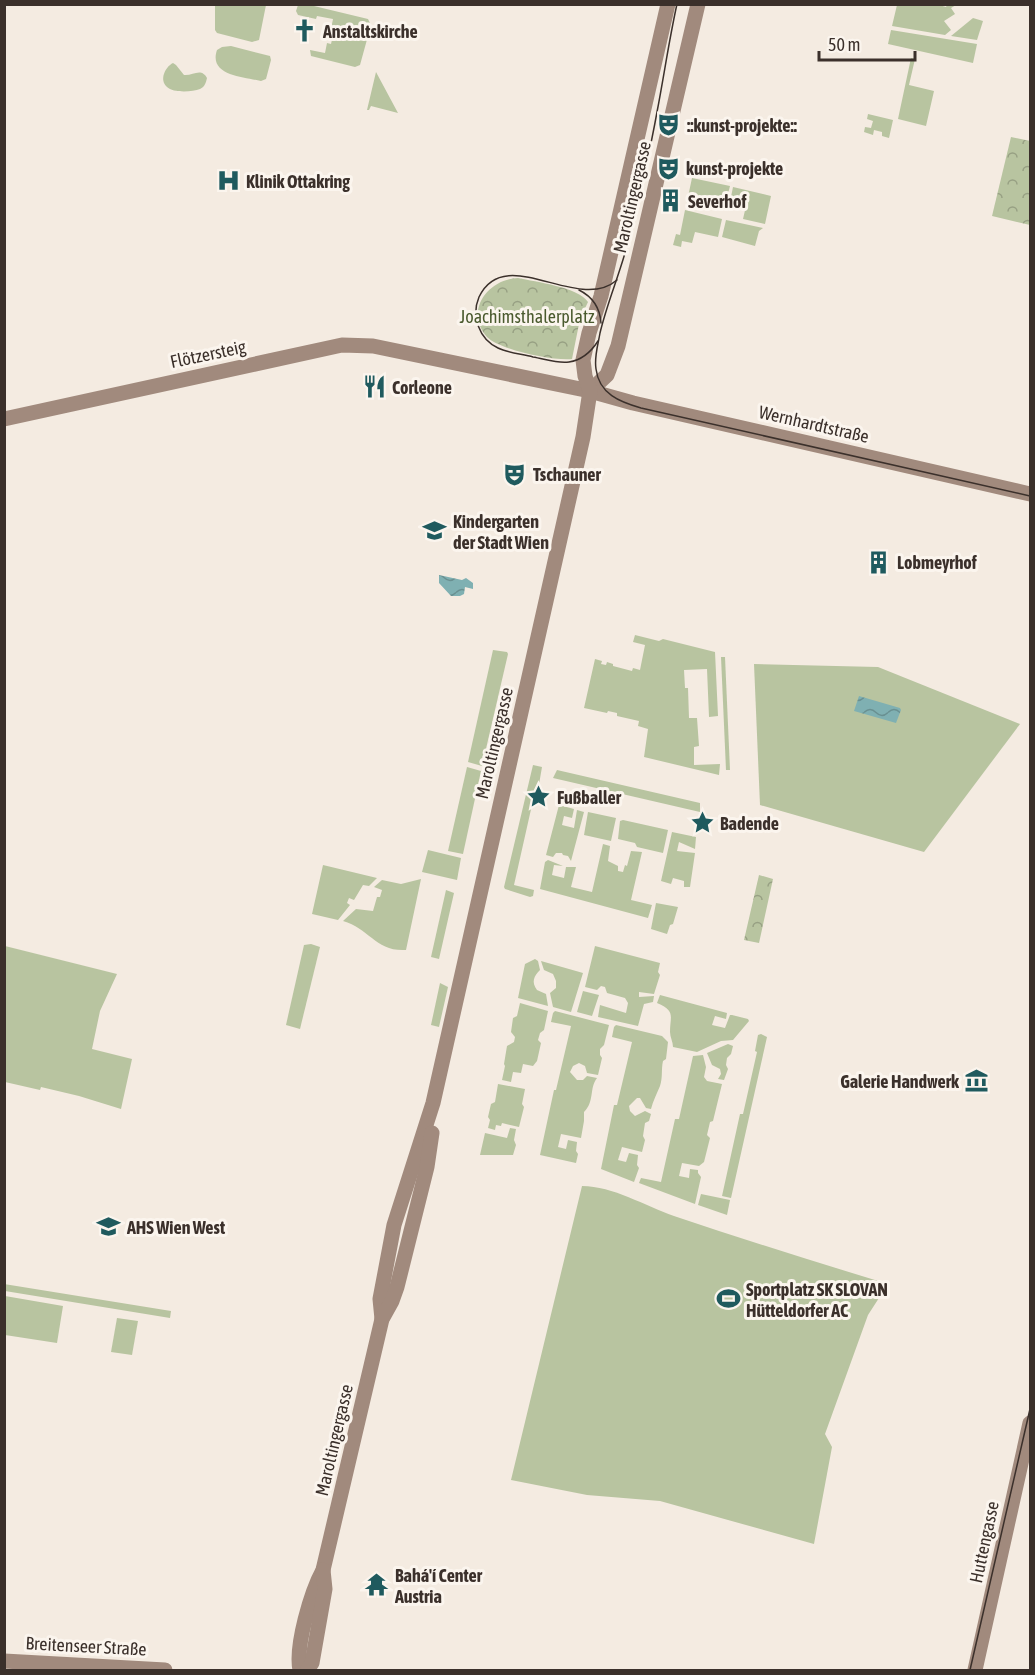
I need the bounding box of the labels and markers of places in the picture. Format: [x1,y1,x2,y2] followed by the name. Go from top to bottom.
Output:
[292,18,318,44] church icon: Anstaltskirche
[322,21,418,42] place label: Anstaltskirche
[656,112,682,138] theatre icon: ::kunst-projekte::
[687,115,797,136] place label: ::kunst-projekte::
[655,155,681,181] theatre icon: kunst-projekte
[686,158,783,179] place label: kunst-projekte
[215,168,241,194] hospital icon: Klinik Ottakring
[246,171,350,192] place label: Klinik Ottakring
[657,188,683,214] building icon: Severhof
[688,191,747,212] place label: Severhof
[361,374,387,400] restaurant icon: Corleone
[392,377,452,398] place label: Corleone
[502,461,528,487] theatre icon: Tschauner
[533,464,602,485] place label: Tschauner
[453,511,549,553] place label: Kindergarten der Stadt Wien
[422,518,448,544] school or university icon: Kindergarten der Stadt Wien
[866,549,892,575] building icon: Lobmeyrhof
[897,552,978,573] place label: Lobmeyrhof
[526,784,552,810] place icon: Fußballer
[557,787,622,808] place label: Fußballer
[689,810,715,836] place icon: Badende
[720,813,779,834] place label: Badende
[964,1068,990,1094] museum icon: Galerie Handwerk
[840,1071,960,1092] place label: Galerie Handwerk
[96,1214,122,1240] school or university icon: AHS Wien West
[126,1217,226,1238] place label: AHS Wien West
[746,1279,888,1321] place label: Sportplatz SK SLOVAN Hütteldorfer AC
[715,1286,741,1312] sports icon: Sportplatz SK SLOVAN Hütteldorfer AC
[394,1565,483,1607] place label: Bahá'í Center Austria
[364,1572,390,1598] temple icon: Bahá'í Center Austria

